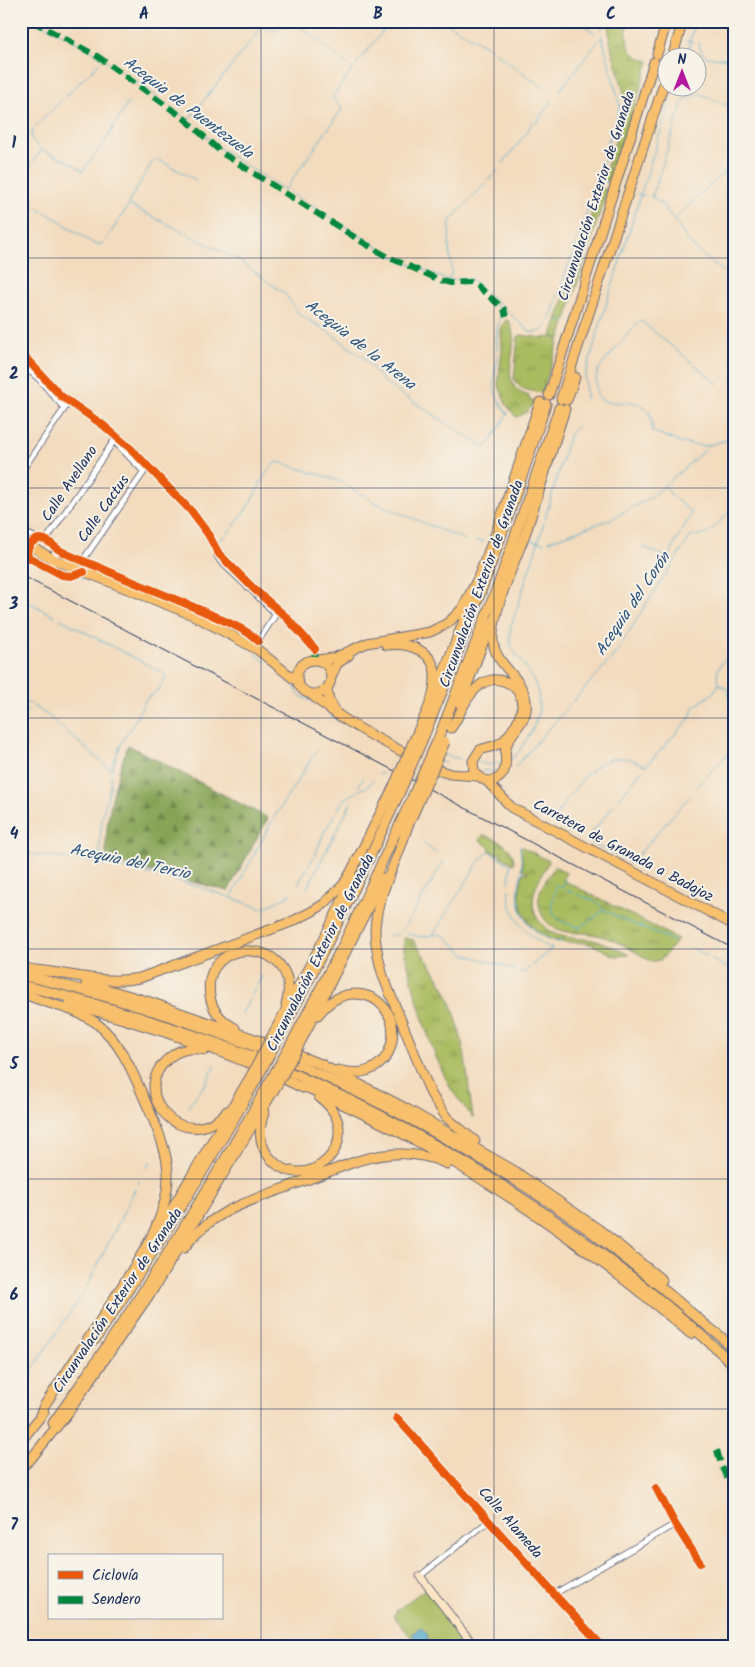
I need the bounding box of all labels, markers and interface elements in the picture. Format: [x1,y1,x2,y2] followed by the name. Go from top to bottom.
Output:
[139,2,149,27] text: A
[373,2,383,27] text: B
[606,2,616,27] text: C
[658,48,708,98] north arrow
[678,49,687,71] text: N
[118,51,260,166] water label: Acequia de Puentezuela
[552,88,642,304] street label: Circunvalación Exterior de Granada
[12,131,17,156] text: 1
[299,294,422,397] water label: Acequia de la Arena
[9,362,19,387] text: 2
[36,441,105,527] street label: Calle Avellano
[72,470,137,548] street label: Calle Cactus
[433,477,531,691] street label: Circunvalación Exterior de Granada
[589,546,678,661] water label: Acequia del Corón
[9,592,19,617] text: 3
[528,793,718,909] street label: Carretera de Granada a Badajoz
[10,822,19,847] text: 4
[68,837,194,887] water label: Acequia del Tercio
[260,850,382,1056] street label: Circunvalación Exterior de Granada
[9,1052,20,1077] text: 5
[47,1203,189,1399] street label: Circunvalación Exterior de Granada
[10,1283,19,1308] text: 6
[472,1481,548,1565] street label: Calle Alameda
[10,1513,18,1538] text: 7
[48,1554,222,1620] legend
[92,1564,139,1588] text: Ciclovía
[92,1588,141,1612] text: Sendero

